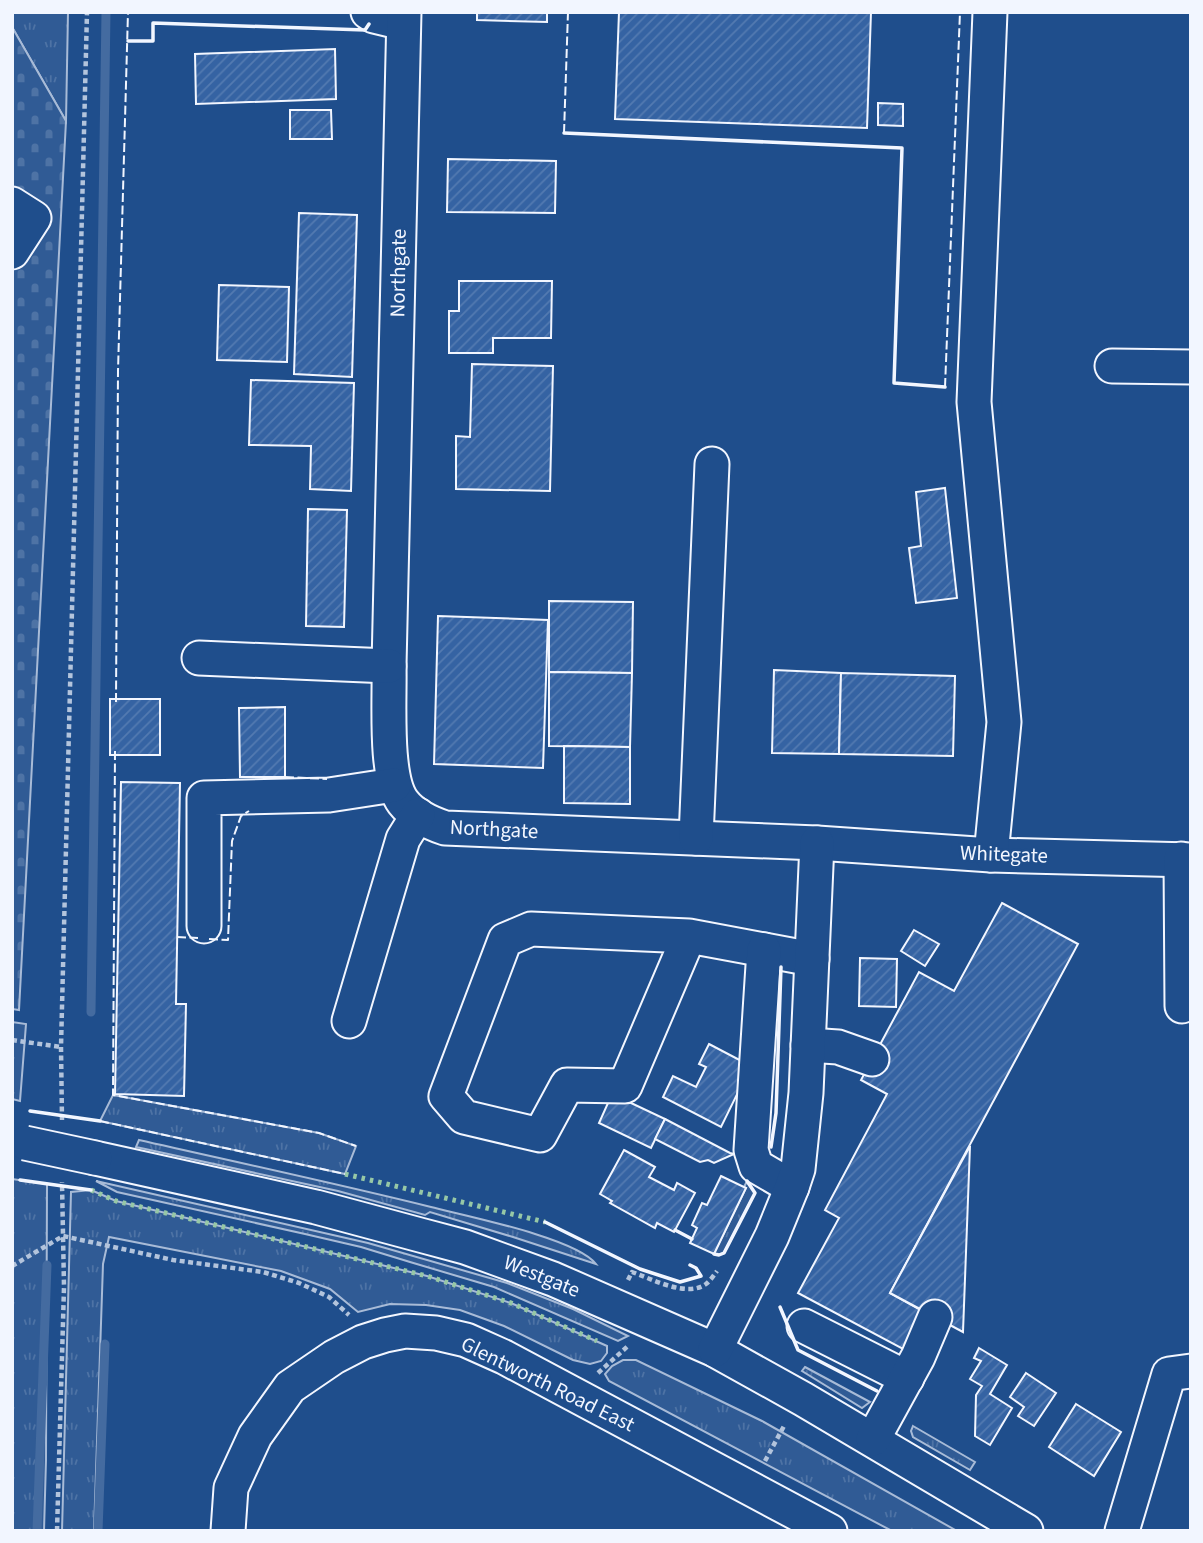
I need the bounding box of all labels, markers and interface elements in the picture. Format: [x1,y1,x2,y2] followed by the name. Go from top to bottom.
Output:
[382,228,414,318] street label: Northgate
[449,812,539,846] street label: Northgate
[960,837,1048,871] street label: Whitegate
[499,1247,585,1305] street label: Westgate
[456,1329,640,1439] street label: Glentworth Road East

